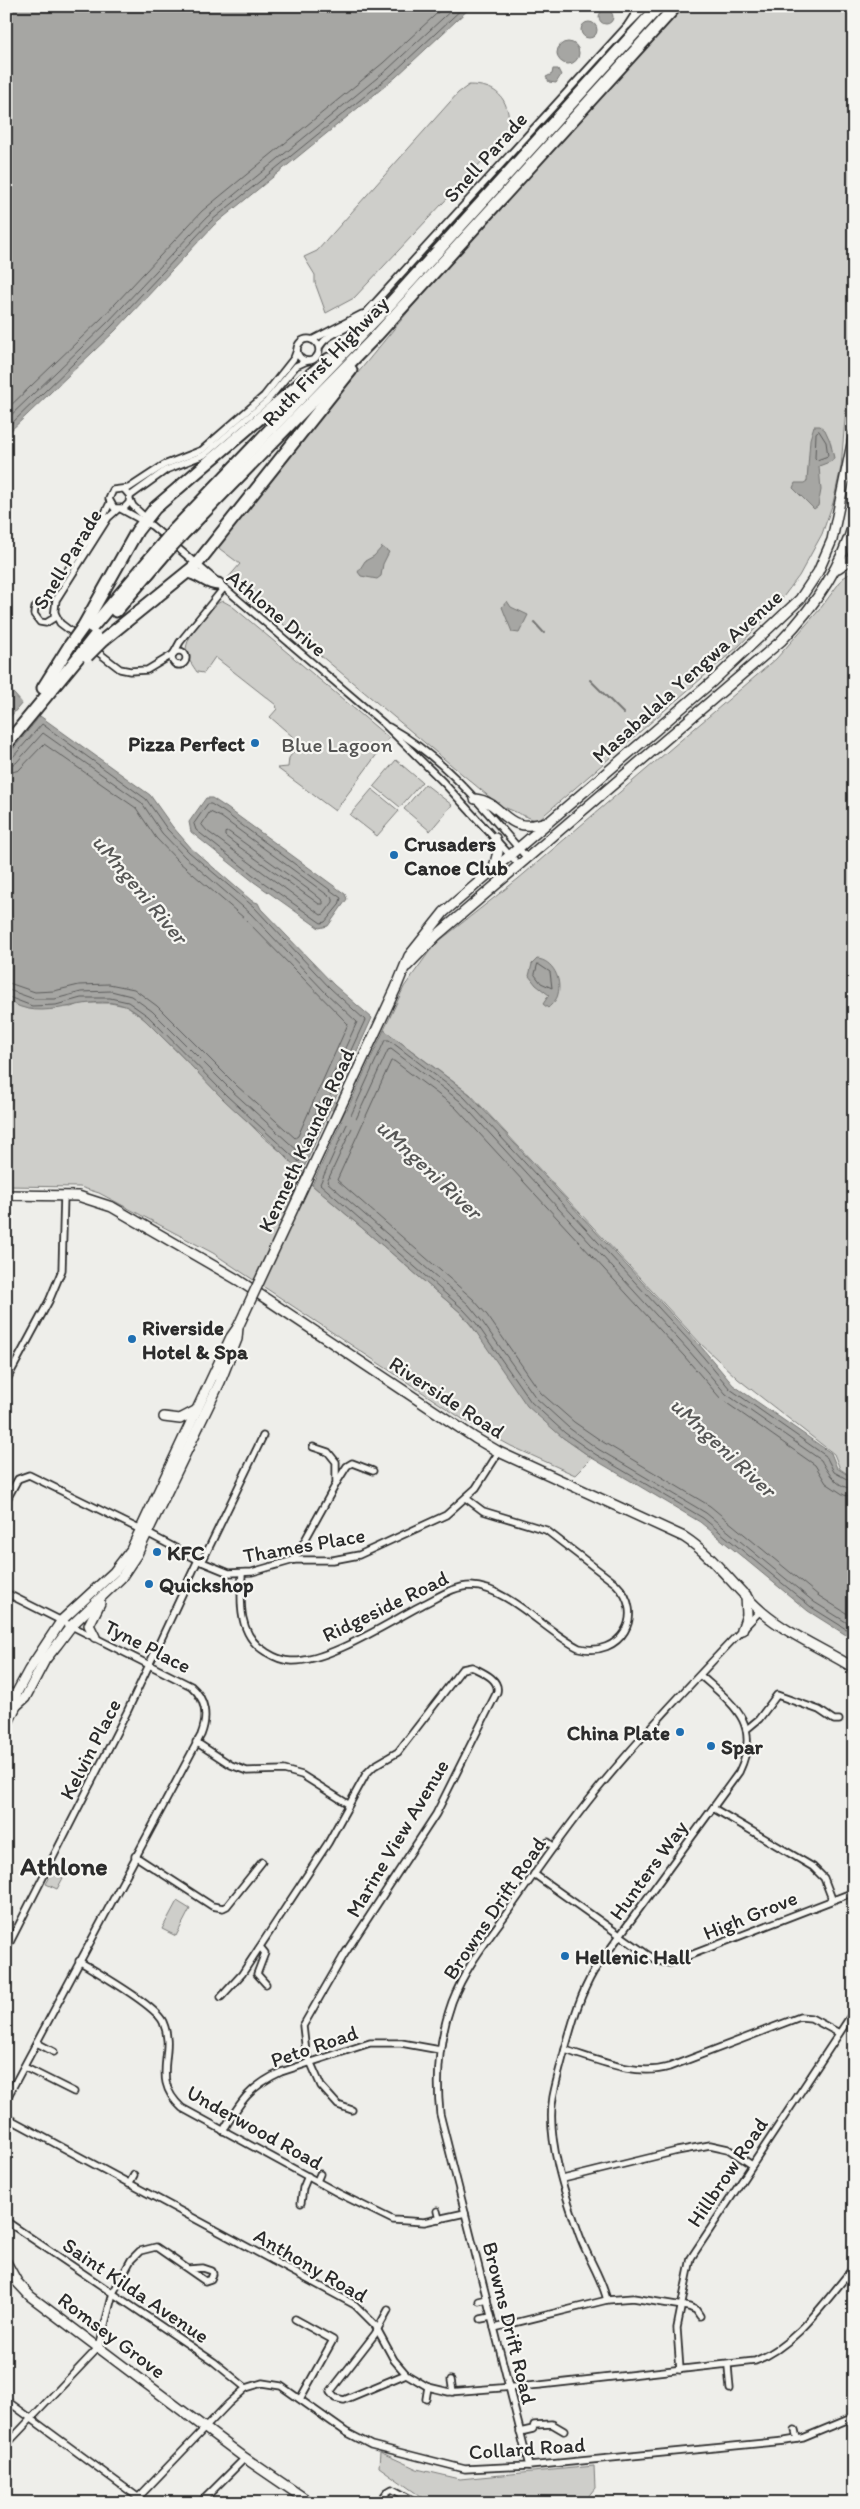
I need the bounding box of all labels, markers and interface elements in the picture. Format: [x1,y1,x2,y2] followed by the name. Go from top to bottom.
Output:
[438,107,532,207] street label: Snell Parade
[257,291,394,431] street label: Ruth First Highway
[27,504,107,614] street label: Snell Parade
[222,564,332,662] street label: Athlone Drive
[587,584,787,768] street label: Masabalala Yengwa Avenue
[128,731,245,756] place label: Pizza Perfect
[281,732,393,757] park label: Blue Lagoon
[249,737,261,749] marker: Pizza Perfect
[86,829,195,951] water label: uMngeni River
[404,831,508,880] place label: Crusaders Canoe Club
[388,849,400,861] marker: Crusaders Canoe Club
[252,1044,360,1236] street label: Kenneth Kaunda Road
[371,1113,489,1227] water label: uMngeni River
[142,1315,249,1365] place label: Riverside Hotel & Spa
[126,1333,138,1345] marker: Riverside Hotel & Spa
[385,1351,509,1443] street label: Riverside Road
[665,1391,783,1505] water label: uMngeni River
[241,1522,367,1568] street label: Thames Place
[167,1540,205,1565] place label: KFC
[151,1546,163,1558] marker: KFC
[318,1565,452,1647] street label: Ridgeside Road
[159,1572,254,1598] place label: Quickshop
[143,1578,155,1590] marker: Quickshop
[101,1614,195,1678] street label: Tyne Place
[54,1695,126,1803] street label: Kelvin Place
[567,1720,670,1745] place label: China Plate
[674,1726,686,1738] marker: China Plate
[721,1734,764,1760] place label: Spar
[705,1740,717,1752] marker: Spar
[340,1755,454,1921] street label: Marine View Avenue
[604,1815,693,1925] street label: Hunters Way
[437,1832,551,1984] street label: Browns Drift Road
[19,1850,108,1882] district label: Athlone
[699,1885,801,1945] street label: High Grove
[575,1944,692,1969] place label: Hellenic Hall
[559,1950,571,1962] marker: Hellenic Hall
[267,2019,361,2073] street label: Peto Road
[182,2079,328,2175] street label: Underwood Road
[681,2112,773,2231] street label: Hillbrow Road
[250,2222,373,2308] street label: Anthony Road
[58,2232,214,2348] street label: Saint Kilda Avenue
[478,2239,542,2407] street label: Browns Drift Road
[53,2286,171,2384] street label: Romsey Grove
[468,2431,586,2465] street label: Collard Road

